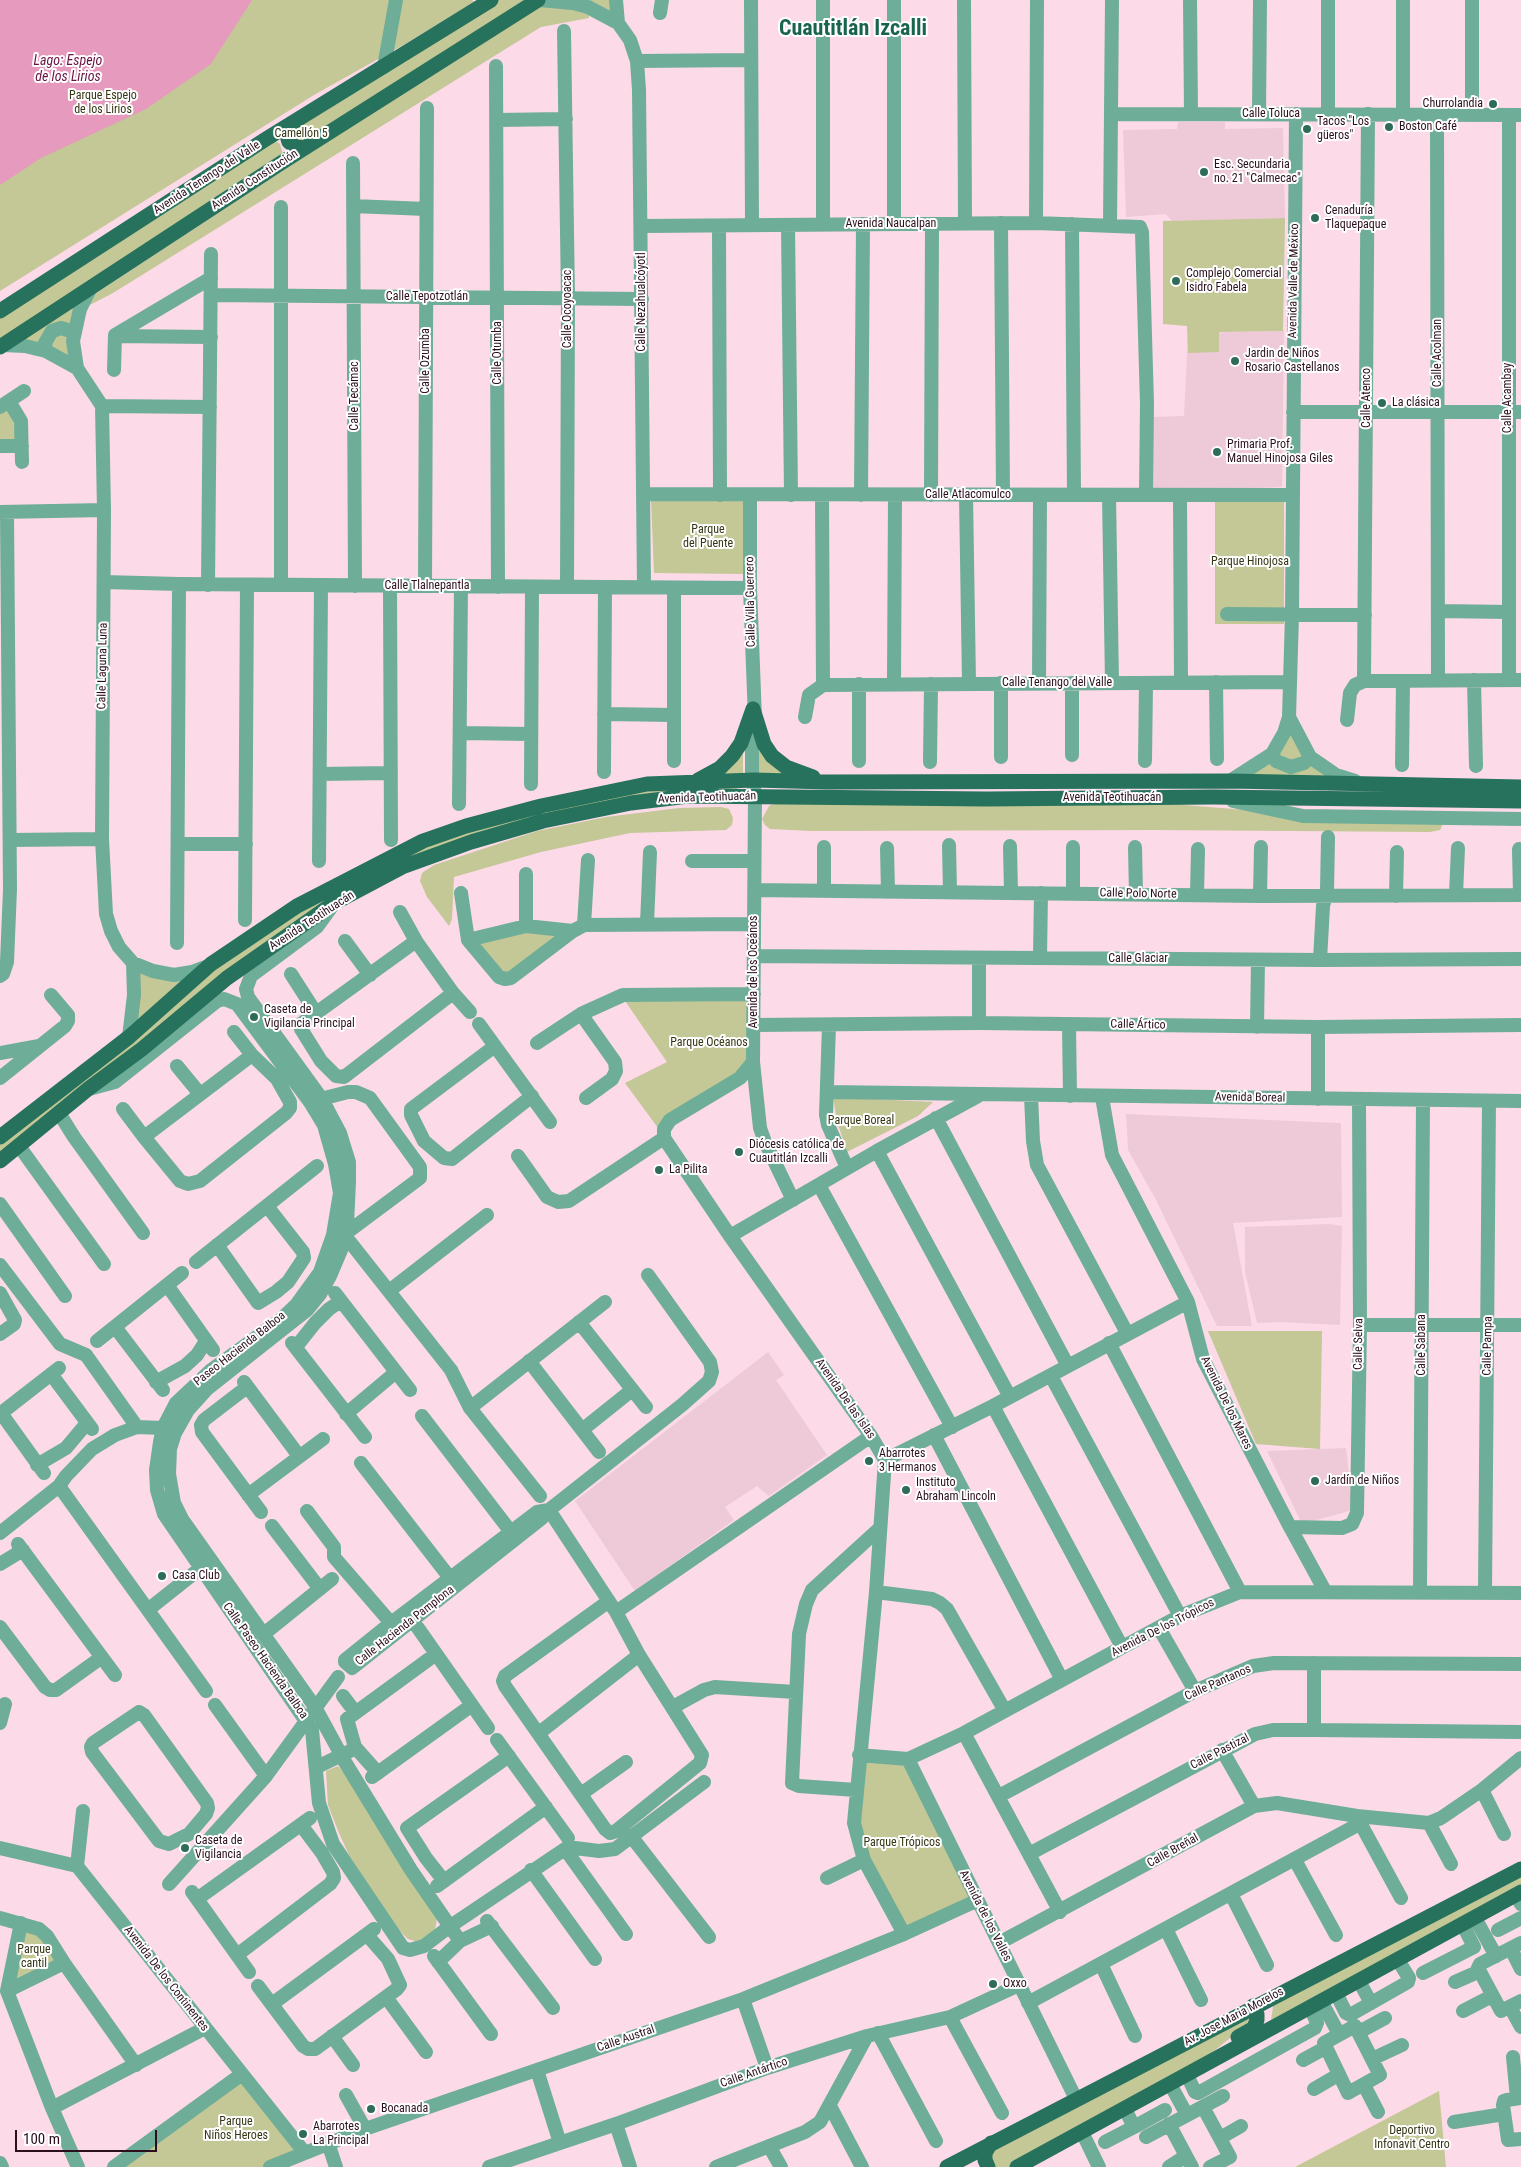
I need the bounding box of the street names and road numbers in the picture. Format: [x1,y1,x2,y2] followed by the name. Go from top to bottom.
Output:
[1242,107,1300,121] street label: Calle Toluca
[151,138,263,218] street label: Avenida Tenango del Valle
[209,147,301,213] street label: Avenida Constitución
[846,217,936,231] street label: Avenida Naucalpan
[1286,223,1302,339] street label: Avenida Valle de México
[635,252,649,352] street label: Calle Nezahualcóyotl
[561,270,575,348] street label: Calle Ocoyoacac
[386,290,468,304] street label: Calle Tepotzotlán
[1431,319,1445,387] street label: Calle Acolman
[491,321,505,385] street label: Calle Otumba
[419,328,433,394] street label: Calle Ozumba
[348,361,362,431] street label: Calle Tecámac
[1501,363,1515,433] street label: Calle Acambay
[1360,368,1374,428] street label: Calle Atenco
[925,488,1011,502] street label: Calle Atlacomulco
[743,556,759,648] street label: Calle Villa Guerrero
[385,579,469,593] street label: Calle Tlalnepantla
[95,623,111,709] street label: Calle Laguna Luna
[1002,676,1112,690] street label: Calle Tenango del Valle
[658,789,756,807] street label: Avenida Teotihuacán
[1063,791,1161,805] street label: Avenida Teotihuacán
[1099,886,1177,902] street label: Calle Polo Norte
[267,888,357,954] street label: Avenida Teotihuacán
[747,915,761,1029] street label: Avenida de los Oceános
[1108,952,1168,966] street label: Calle Glaciar
[1110,1017,1166,1033] street label: Calle Ártico
[1215,1090,1285,1106] street label: Avenida Boreal
[191,1309,289,1389] street label: Paseo Hacienda Balboa
[1415,1314,1429,1376] street label: Calle Sabana
[1480,1316,1496,1376] street label: Calle Pampa
[1351,1318,1367,1370] street label: Calle Selva
[1197,1354,1255,1452] street label: Avenida De los Mares
[812,1356,878,1442] street label: Avenida De las Islas
[353,1583,457,1669] street label: Calle Hacienda Pamplona
[1109,1596,1217,1660] street label: Avenida De los Trópicos
[219,1600,311,1722] street label: Calle Paseo Hacienda Balboa
[1183,1662,1253,1704] street label: Calle Pantanos
[1188,1731,1252,1773] street label: Calle Pastizal
[1145,1831,1201,1871] street label: Calle Breñal
[956,1868,1014,1964] street label: Avenida de los Valles
[120,1924,212,2034] street label: Avenida De los Continentes
[1182,1985,1286,2049] street label: Av. Jose Maria Morelos
[595,2022,657,2056] street label: Calle Austral
[718,2055,790,2091] street label: Calle Antártico

